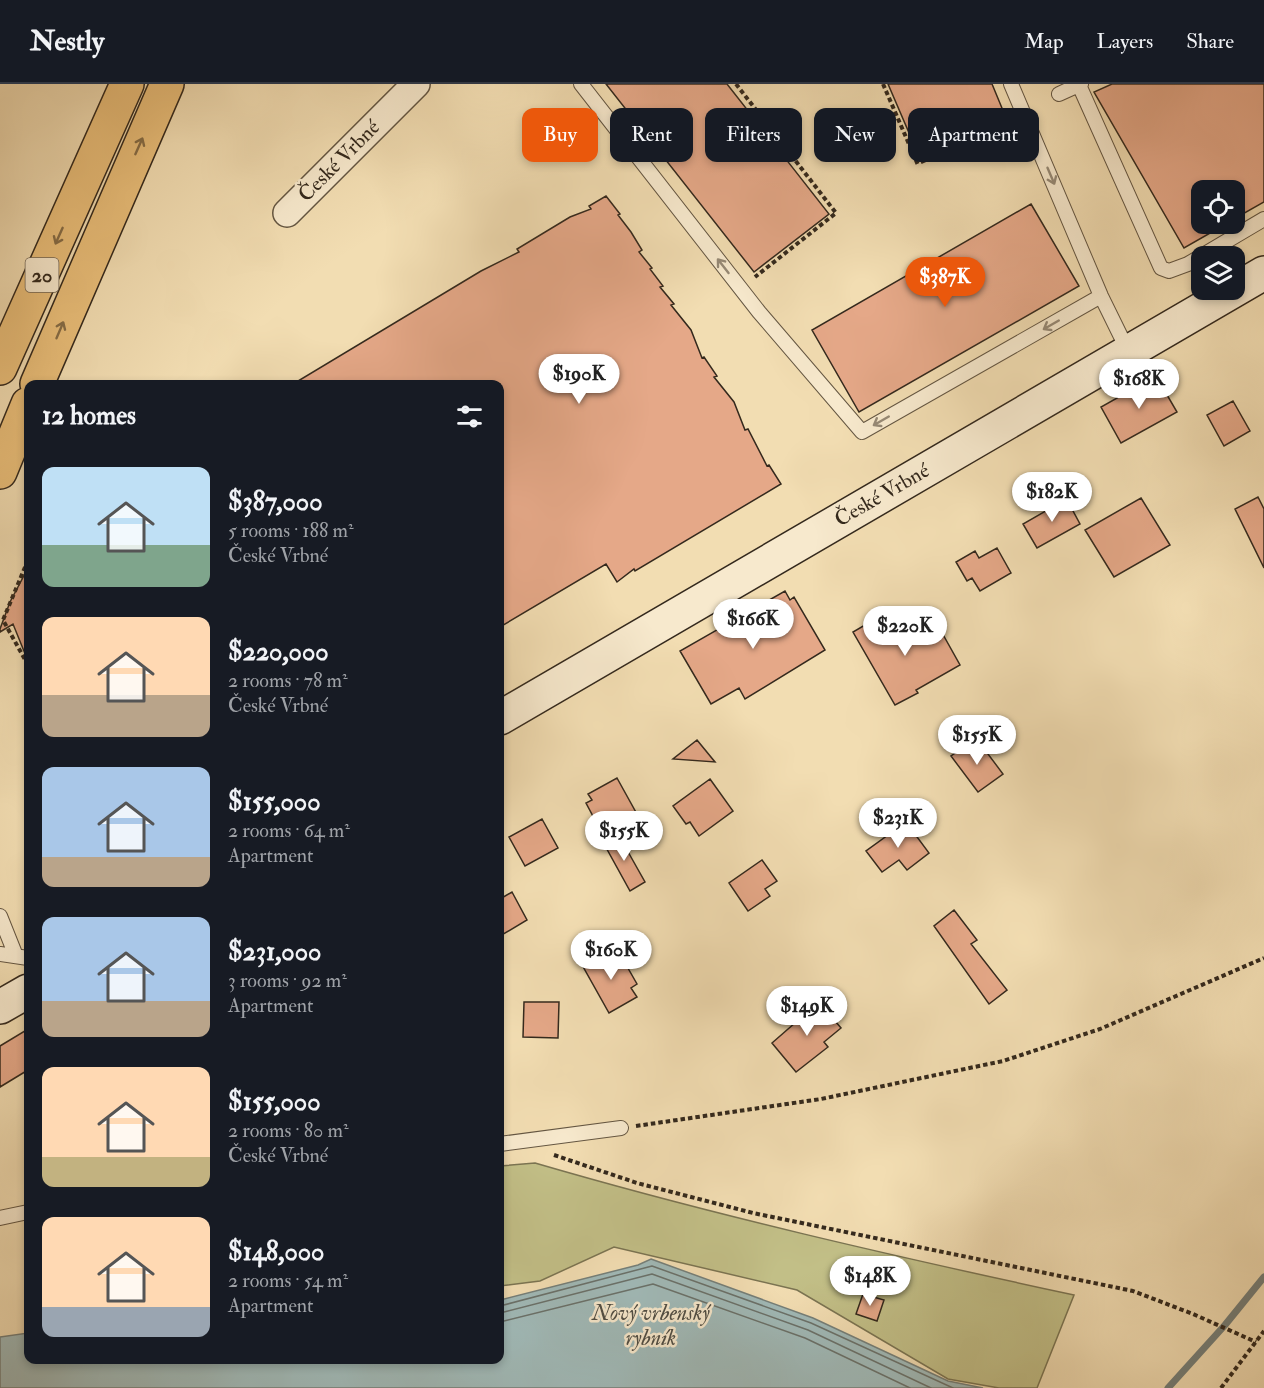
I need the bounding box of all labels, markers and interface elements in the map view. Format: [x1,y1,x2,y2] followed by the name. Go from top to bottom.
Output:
[30,24,104,59] text: Nestly
[1024,28,1064,55] text: Map
[1097,28,1153,55] text: Layers
[1186,28,1234,55] text: Share
[522,108,598,162] chip: Buy
[610,108,693,162] chip: Rent
[705,108,802,162] chip: Filters
[814,108,896,162] chip: New
[908,108,1039,162] chip: Apartment
[292,114,386,208] street label: České Vrbné
[134,137,146,155] one-way arrow
[1046,167,1057,185] one-way arrow
[1191,180,1245,300] map controls
[1191,180,1245,234] button: locate
[53,227,64,245] one-way arrow
[1191,246,1245,300] button: layers
[903,257,987,308] pin: $387K
[26,258,58,292] road number: 20
[717,258,730,274] one-way arrow
[919,264,971,289] text: $387K
[1043,319,1060,331] one-way arrow
[55,321,66,340] one-way arrow
[537,354,621,405] pin: $190K
[1097,359,1181,410] pin: $168K
[553,361,605,386] text: $190K
[1113,366,1165,391] text: $168K
[42,400,136,432] text: 12 homes
[453,400,486,433] icon: filters
[873,415,890,427] one-way arrow
[830,457,934,533] street label: České Vrbné
[1010,472,1094,523] pin: $182K
[1026,479,1078,504] text: $182K
[228,486,323,518] text: $387,000
[90,491,162,563] icon: home
[228,518,354,543] text: 5 rooms · 188 m²
[228,543,328,568] text: České Vrbné
[711,599,795,650] pin: $166K
[727,606,779,631] text: $166K
[863,606,947,657] pin: $220K
[877,613,933,638] text: $220K
[228,636,329,668] text: $220,000
[90,641,162,713] icon: home
[228,668,348,693] text: 2 rooms · 78 m²
[228,693,328,718] text: České Vrbné
[935,715,1019,766] pin: $155K
[952,722,1002,747] text: $155K
[228,786,321,818] text: $155,000
[90,791,162,863] icon: home
[856,798,940,849] pin: $231K
[873,805,923,830] text: $231K
[582,811,666,862] pin: $155K
[228,818,350,843] text: 2 rooms · 64 m²
[599,818,649,843] text: $155K
[228,843,313,868] text: Apartment
[569,930,653,981] pin: $160K
[228,936,321,968] text: $231,000
[585,937,637,962] text: $160K
[90,941,162,1013] icon: home
[228,968,347,993] text: 3 rooms · 92 m²
[765,986,849,1037] pin: $149K
[228,993,313,1018] text: Apartment
[780,993,834,1018] text: $149K
[228,1086,321,1118] text: $155,000
[90,1091,162,1163] icon: home
[228,1118,349,1143] text: 2 rooms · 80 m²
[228,1143,328,1168] text: České Vrbné
[228,1236,324,1268] text: $148,000
[90,1241,162,1313] icon: home
[828,1256,912,1307] pin: $148K
[844,1263,896,1288] text: $148K
[228,1268,348,1293] text: 2 rooms · 54 m²
[228,1293,313,1318] text: Apartment
[591,1299,712,1352] water label: Nový vrbenský rybník

